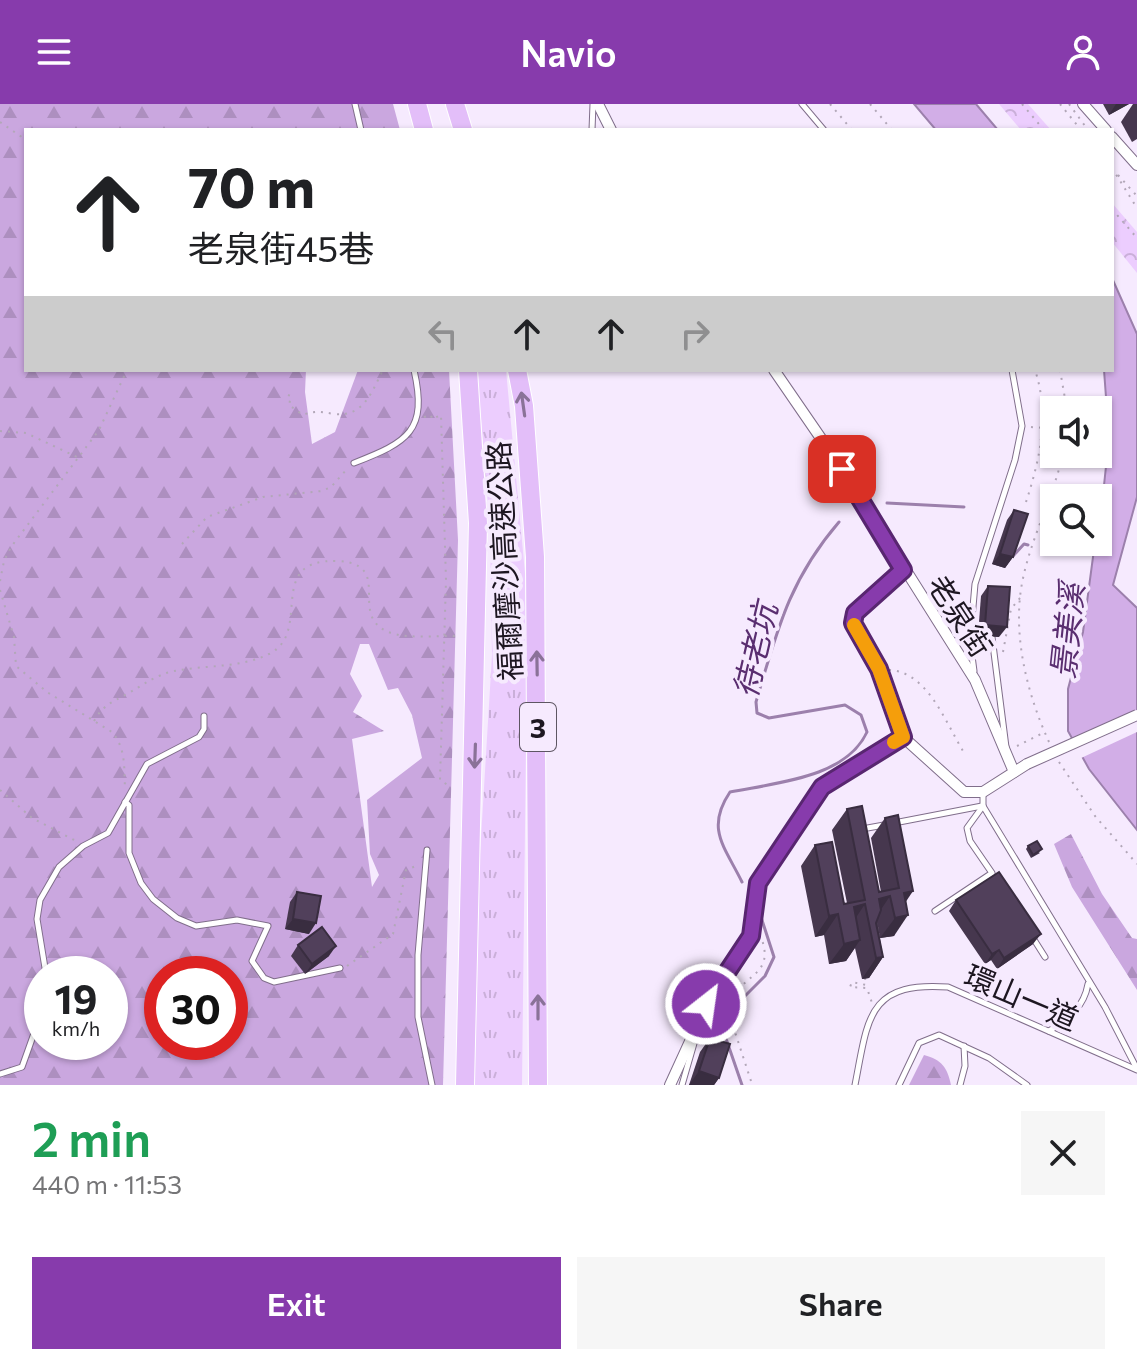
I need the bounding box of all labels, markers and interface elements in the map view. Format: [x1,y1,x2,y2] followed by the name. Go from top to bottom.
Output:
[32,30,76,74] icon: menu
[520,30,617,74] text: Navio
[1061,30,1105,74] icon: person
[188,151,315,220] text: 70 m
[56,160,160,264] icon: ahead
[188,225,374,269] text: 老泉街45巷
[421,312,465,356] icon: left
[505,312,549,356] icon: ahead
[589,312,633,356] icon: ahead
[673,312,717,356] icon: right
[515,391,530,417] one-way arrow
[1040,396,1112,556] map controls
[1040,396,1112,468] button: sound
[808,435,876,503] pin
[478,440,528,682] street label: 福爾摩沙高速公路
[820,447,864,491] icon: arrive
[1040,484,1112,556] button: search
[921,567,1001,663] street label: 老泉街
[1041,577,1091,681] water label: 景美溪
[724,595,785,701] water label: 待老坑
[529,650,545,677] one-way arrow
[520,703,556,751] road number: 3
[467,742,482,769] one-way arrow
[144,956,248,1060] speed limit sign: 30
[960,956,1084,1036] street label: 環山一道
[664,962,748,1046] position arrow
[55,973,97,1022] text: 19
[530,994,546,1021] one-way arrow
[52,1016,100,1040] text: km/h
[32,1108,151,1167] text: 2 min
[1021,1111,1105,1195] button: close
[32,1168,182,1199] text: 440 m · 11:53
[32,1257,561,1349] button: Exit
[577,1257,1105,1349] button: Share

